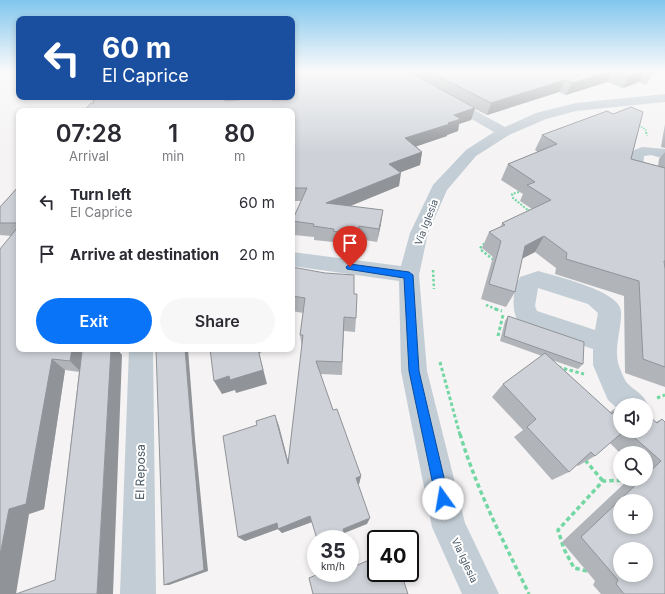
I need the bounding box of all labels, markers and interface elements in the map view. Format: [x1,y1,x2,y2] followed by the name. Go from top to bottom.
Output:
[102,31,171,65] text: 60 m
[36,32,88,84] icon: left
[102,65,189,86] text: El Caprice
[56,119,122,148] text: 07:28
[168,119,178,148] text: 1
[224,119,255,148] text: 80
[69,148,109,164] text: Arrival
[162,148,184,164] text: min
[234,148,245,164] text: m
[70,185,131,204] text: Turn left
[36,191,58,213] icon: left
[239,193,275,212] text: 60 m
[412,197,440,247] street label: Via Iglesia
[70,204,133,220] text: El Caprice
[333,226,367,267] pin
[339,232,361,254] icon: arrive
[36,243,58,265] icon: arrive
[70,245,219,264] text: Arrive at destination
[239,245,275,264] text: 20 m
[36,298,152,344] button: Exit
[160,298,275,344] button: Share
[613,398,653,582] map controls
[613,398,653,438] button: sound
[132,444,148,500] street label: El Reposa
[613,446,653,486] button: search
[422,478,464,520] position arrow
[613,494,653,534] button: +
[367,530,419,582] speed limit sign: 40
[449,536,481,584] street label: Via Iglesia
[320,539,346,563] text: 35
[613,542,653,582] button: −
[321,560,345,572] text: km/h

